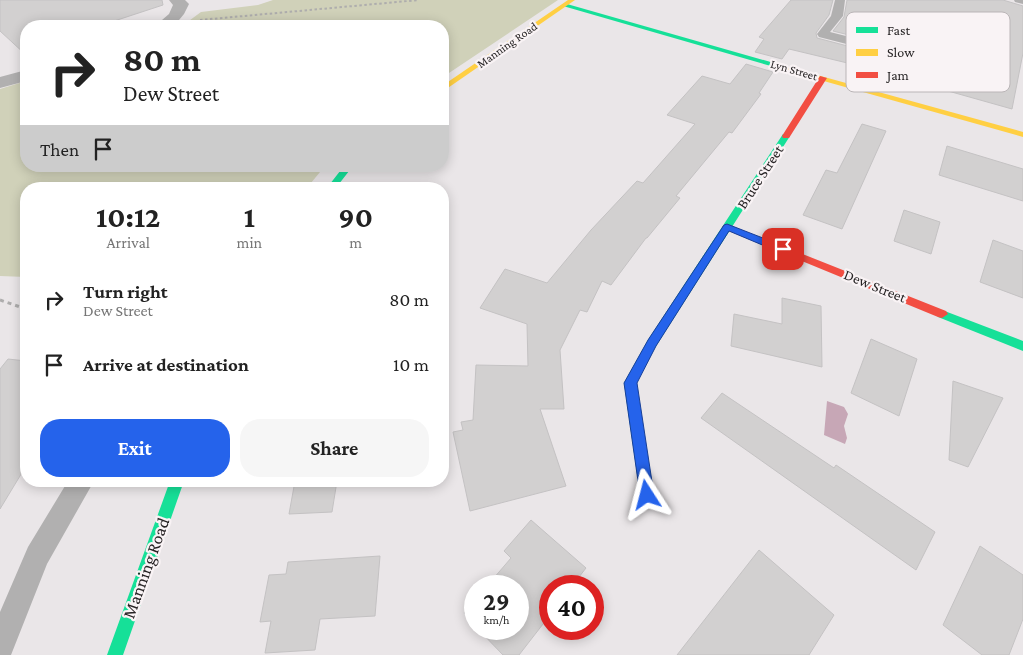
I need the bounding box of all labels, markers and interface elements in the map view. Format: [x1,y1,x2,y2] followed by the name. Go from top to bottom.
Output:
[846,12,1010,92] legend
[474,19,540,71] street label: Manning Road
[887,22,911,38] text: Fast
[40,40,105,105] icon: right
[123,40,201,79] text: 80 m
[887,44,915,60] text: Slow
[769,57,820,84] street label: Lyn Street
[885,67,909,83] text: Jam
[123,81,219,106] text: Dew Street
[89,135,117,163] icon: arrive
[40,139,79,160] text: Then
[734,142,787,212] street label: Bruce Street
[96,200,160,233] text: 10:12
[244,200,255,233] text: 1
[338,200,373,233] text: 90
[762,228,804,270] pin
[107,234,150,251] text: Arrival
[237,234,262,251] text: min
[349,234,362,251] text: m
[769,235,797,263] icon: arrive
[842,266,909,306] street label: Dew Street
[83,281,168,302] text: Turn right
[40,286,68,314] icon: right
[389,289,429,310] text: 80 m
[83,302,153,319] text: Dew Street
[40,351,68,379] icon: arrive
[83,354,249,375] text: Arrive at destination
[393,354,429,375] text: 10 m
[40,419,230,477] button: Exit
[240,419,429,477] button: Share
[620,468,672,520] position arrow
[119,514,174,621] street label: Manning Road
[539,575,604,640] speed limit sign: 40
[483,588,510,615] text: 29
[484,613,509,627] text: km/h

